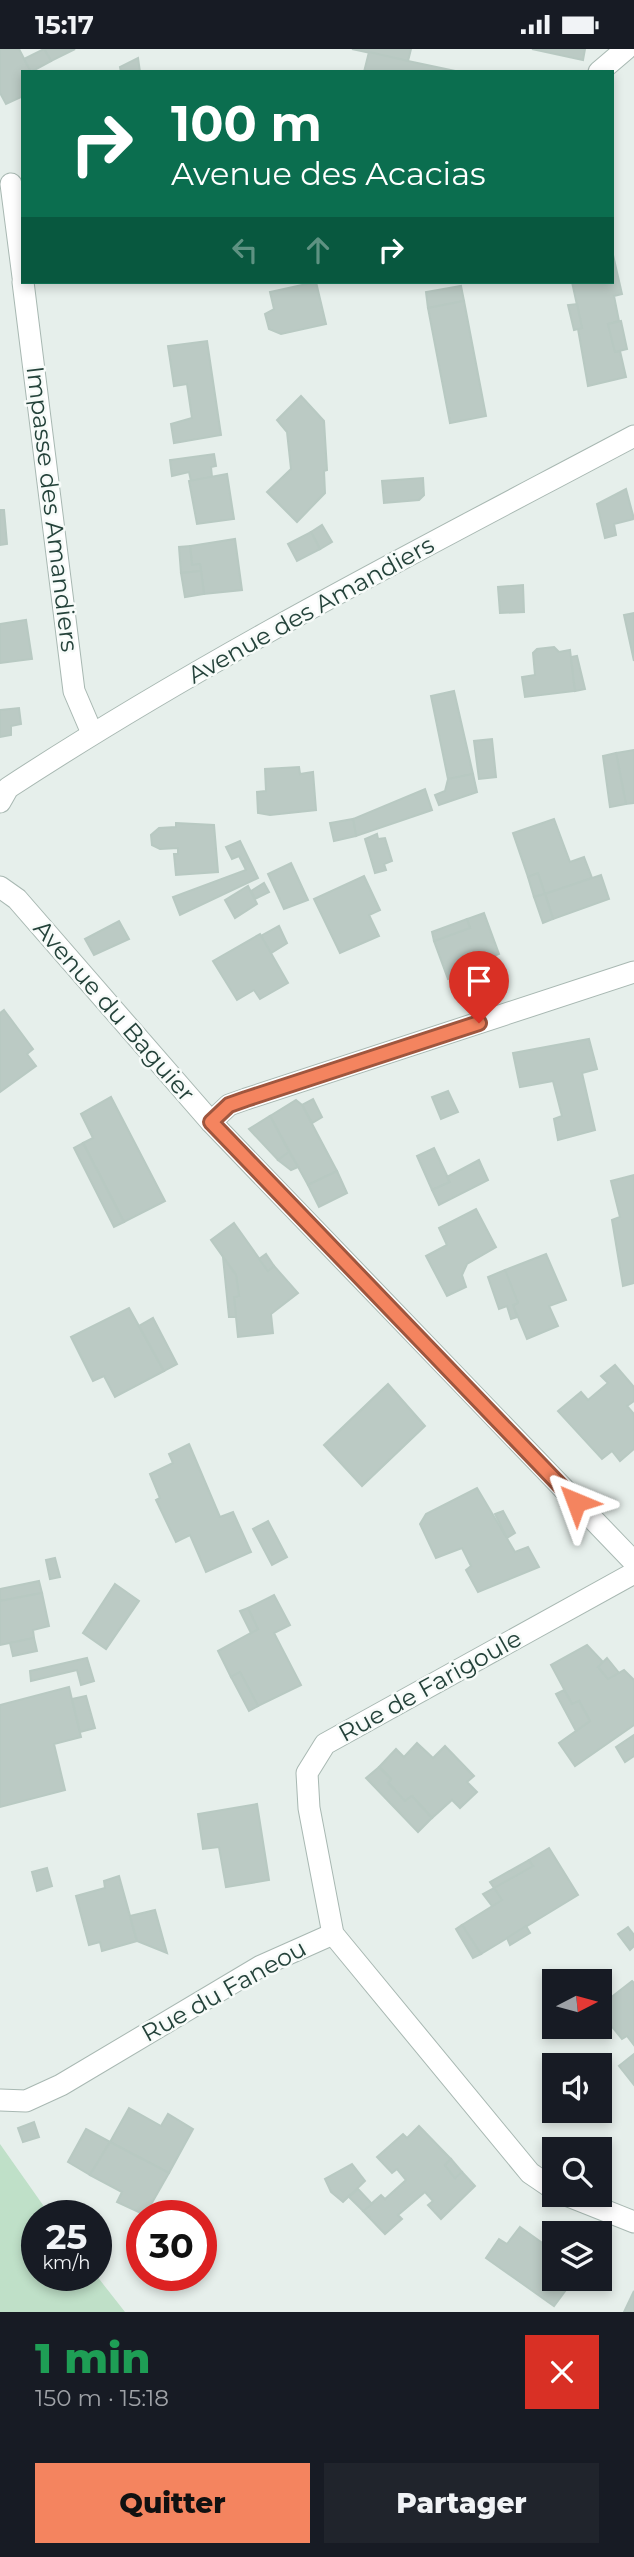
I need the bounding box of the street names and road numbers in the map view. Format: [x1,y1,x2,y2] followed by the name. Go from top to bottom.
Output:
[21,364,84,653] street label: Impasse des Amandiers
[183,530,439,689] street label: Avenue des Amandiers
[28,914,201,1107] street label: Avenue du Baguier
[333,1623,526,1748] street label: Rue de Farigoule
[136,1933,311,2048] street label: Rue du Faneou

